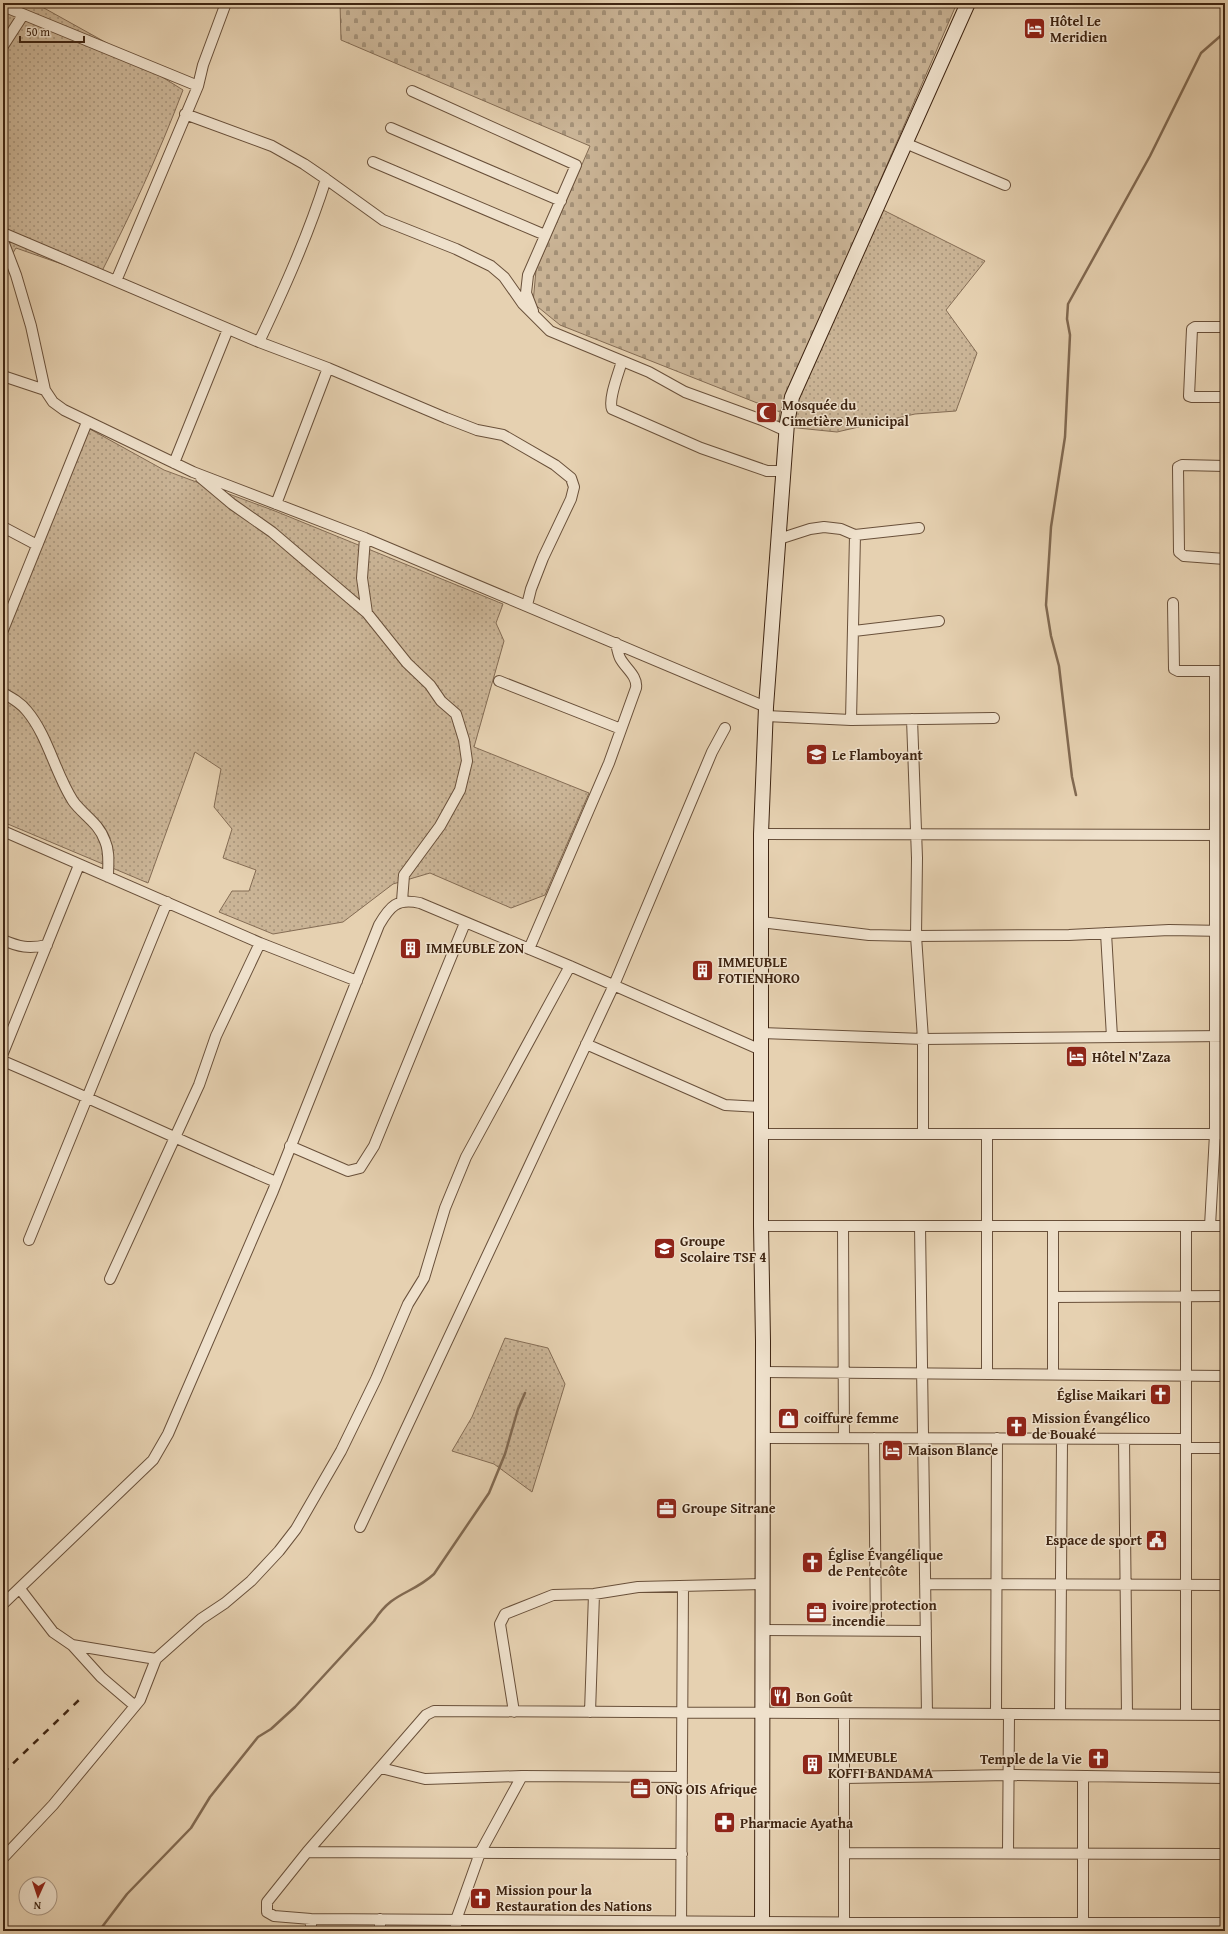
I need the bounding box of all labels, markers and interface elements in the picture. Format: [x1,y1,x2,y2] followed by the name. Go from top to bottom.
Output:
[1050,11,1108,47] place label: Hôtel Le Meridien
[1022,16,1048,42] hotel icon: Hôtel Le Meridien
[20,18,84,44] scale bar
[26,23,50,40] text: 50 m
[782,395,909,431] place label: Mosquée du Cimetière Municipal
[754,400,780,426] mosque icon: Mosquée du Cimetière Municipal
[803,742,829,768] school or university icon: Le Flamboyant
[832,745,924,765] place label: Le Flamboyant
[398,935,424,961] building icon: IMMEUBLE ZON
[426,938,525,958] place label: IMMEUBLE ZON
[718,952,800,988] place label: IMMEUBLE FOTIENHORO
[689,957,715,983] building icon: IMMEUBLE FOTIENHORO
[1063,1044,1089,1070] hotel icon: Hôtel N'Zaza
[1092,1047,1172,1067] place label: Hôtel N'Zaza
[680,1231,766,1267] place label: Groupe Scolaire TSF 4
[651,1236,677,1262] school or university icon: Groupe Scolaire TSF 4
[1148,1382,1174,1408] church icon: Église Maikari
[1057,1385,1147,1405] place label: Église Maikari
[776,1405,802,1431] shop icon: coiffure femme
[804,1408,899,1428] place label: coiffure femme
[1032,1408,1151,1444] place label: Mission Évangélico de Bouaké
[1003,1413,1029,1439] church icon: Mission Évangélico de Bouaké
[879,1437,905,1463] hotel icon: Maison Blance
[908,1440,998,1460] place label: Maison Blance
[654,1495,680,1521] office icon: Groupe Sitrane
[682,1498,776,1518] place label: Groupe Sitrane
[1144,1527,1170,1553] public building icon: Espace de sport
[1046,1530,1143,1550] place label: Espace de sport
[828,1545,943,1581] place label: Église Évangélique de Pentecôte
[800,1550,826,1576] church icon: Église Évangélique de Pentecôte
[832,1595,938,1631] place label: ivoire protection incendie
[803,1600,829,1626] office icon: ivoire protection incendie
[768,1684,794,1710] restaurant icon: Bon Goût
[796,1687,853,1707] place label: Bon Goût
[1085,1746,1111,1772] church icon: Temple de la Vie
[828,1747,933,1783] place label: IMMEUBLE KOFFI BANDAMA
[980,1749,1082,1769] place label: Temple de la Vie
[799,1752,825,1778] building icon: IMMEUBLE KOFFI BANDAMA
[628,1776,654,1802] office icon: ONG OIS Afrique
[656,1779,757,1799] place label: ONG OIS Afrique
[712,1810,738,1836] pharmacy icon: Pharmacie Ayatha
[740,1813,854,1833] place label: Pharmacie Ayatha
[18,1876,58,1916] north arrow
[496,1880,652,1916] place label: Mission pour la Restauration des Nations
[468,1885,494,1911] church icon: Mission pour la Restauration des Nations
[33,1898,42,1914] text: N

